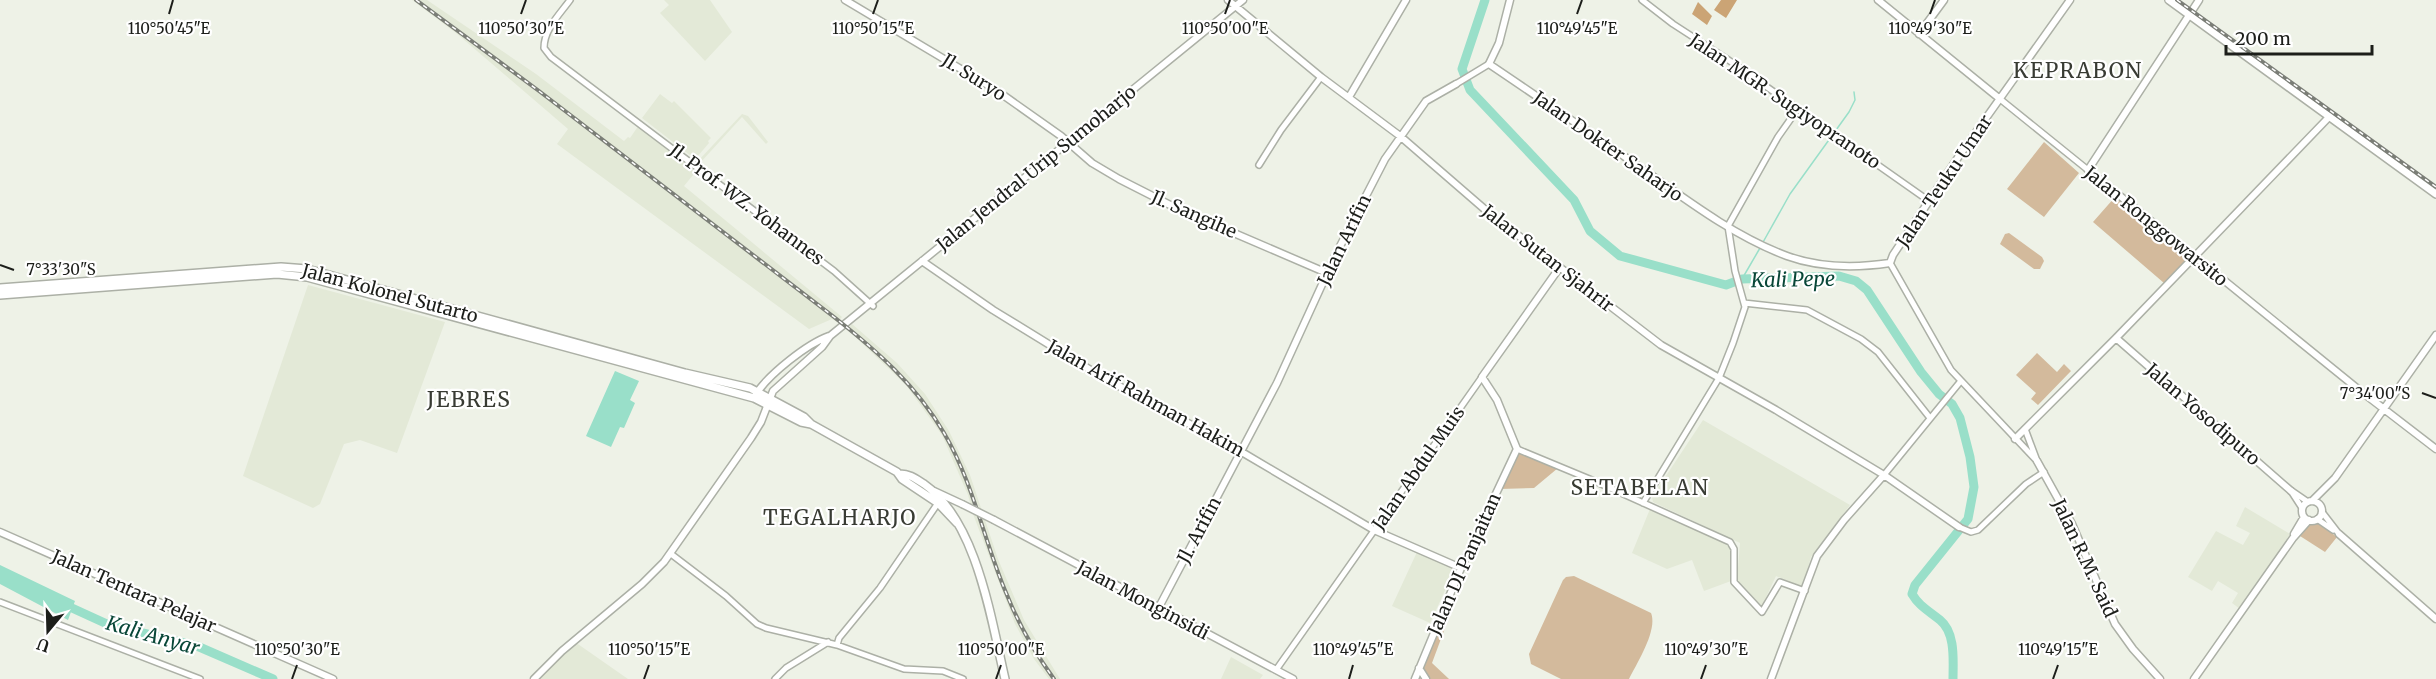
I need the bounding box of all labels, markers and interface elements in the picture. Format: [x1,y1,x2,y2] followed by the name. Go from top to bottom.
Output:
[2226,18,2372,56] scale bar
[128,19,211,38] text: 110°50'45"E
[478,19,564,38] text: 110°50'30"E
[832,19,915,38] text: 110°50'15"E
[1182,19,1269,38] text: 110°50'00"E
[1537,19,1618,38] text: 110°49'45"E
[1888,19,1972,38] text: 110°49'30"E
[2235,27,2291,50] text: 200 m
[1684,28,1885,174] street label: Jalan MGR. Sugiyopranoto
[937,48,1010,106] street label: Jl. Suryo
[2013,57,2143,84] district label: KEPRABON
[931,80,1141,256] street label: Jalan Jendral Urip Sumoharjo
[1528,85,1687,206] street label: Jalan Dokter Saharjo
[1890,110,1997,253] street label: Jalan Teuku Umar
[664,138,829,270] street label: Jl. Prof. WZ. Yohannes
[2079,160,2232,291] street label: Jalan Ronggowarsito
[1147,185,1240,243] street label: Jl. Sangihe
[1312,190,1376,290] street label: Jalan Arifin
[1477,199,1619,317] street label: Jalan Sutan Sjahrir
[299,258,480,328] street label: Jalan Kolonel Sutarto
[26,260,96,279] text: 7°33'30"S
[1750,266,1835,292] water label: Kali Pepe
[1042,334,1249,462] street label: Jalan Arif Rahman Hakim
[2140,357,2265,470] street label: Jalan Yosodipuro
[2340,384,2410,403] text: 7°34'00"S
[426,386,511,413] district label: JEBRES
[1366,401,1469,535] street label: Jalan Abdul Muis
[1570,474,1710,501] district label: SETABELAN
[1422,489,1506,640] street label: Jalan DI Panjaitan
[1171,493,1226,568] street label: Jl. Arifin
[2047,494,2123,621] street label: Jalan R.M. Said
[763,504,917,531] district label: TEGALHARJO
[47,544,220,638] street label: Jalan Tentara Pelajar
[1072,555,1214,645] street label: Jalan Monginsidi
[18,601,78,661] north arrow
[102,609,203,661] water label: Kali Anyar
[34,634,52,657] text: U
[254,640,340,659] text: 110°50'30"E
[608,640,691,659] text: 110°50'15"E
[958,640,1045,659] text: 110°50'00"E
[1313,640,1394,659] text: 110°49'45"E
[1664,640,1748,659] text: 110°49'30"E
[2018,640,2099,659] text: 110°49'15"E

